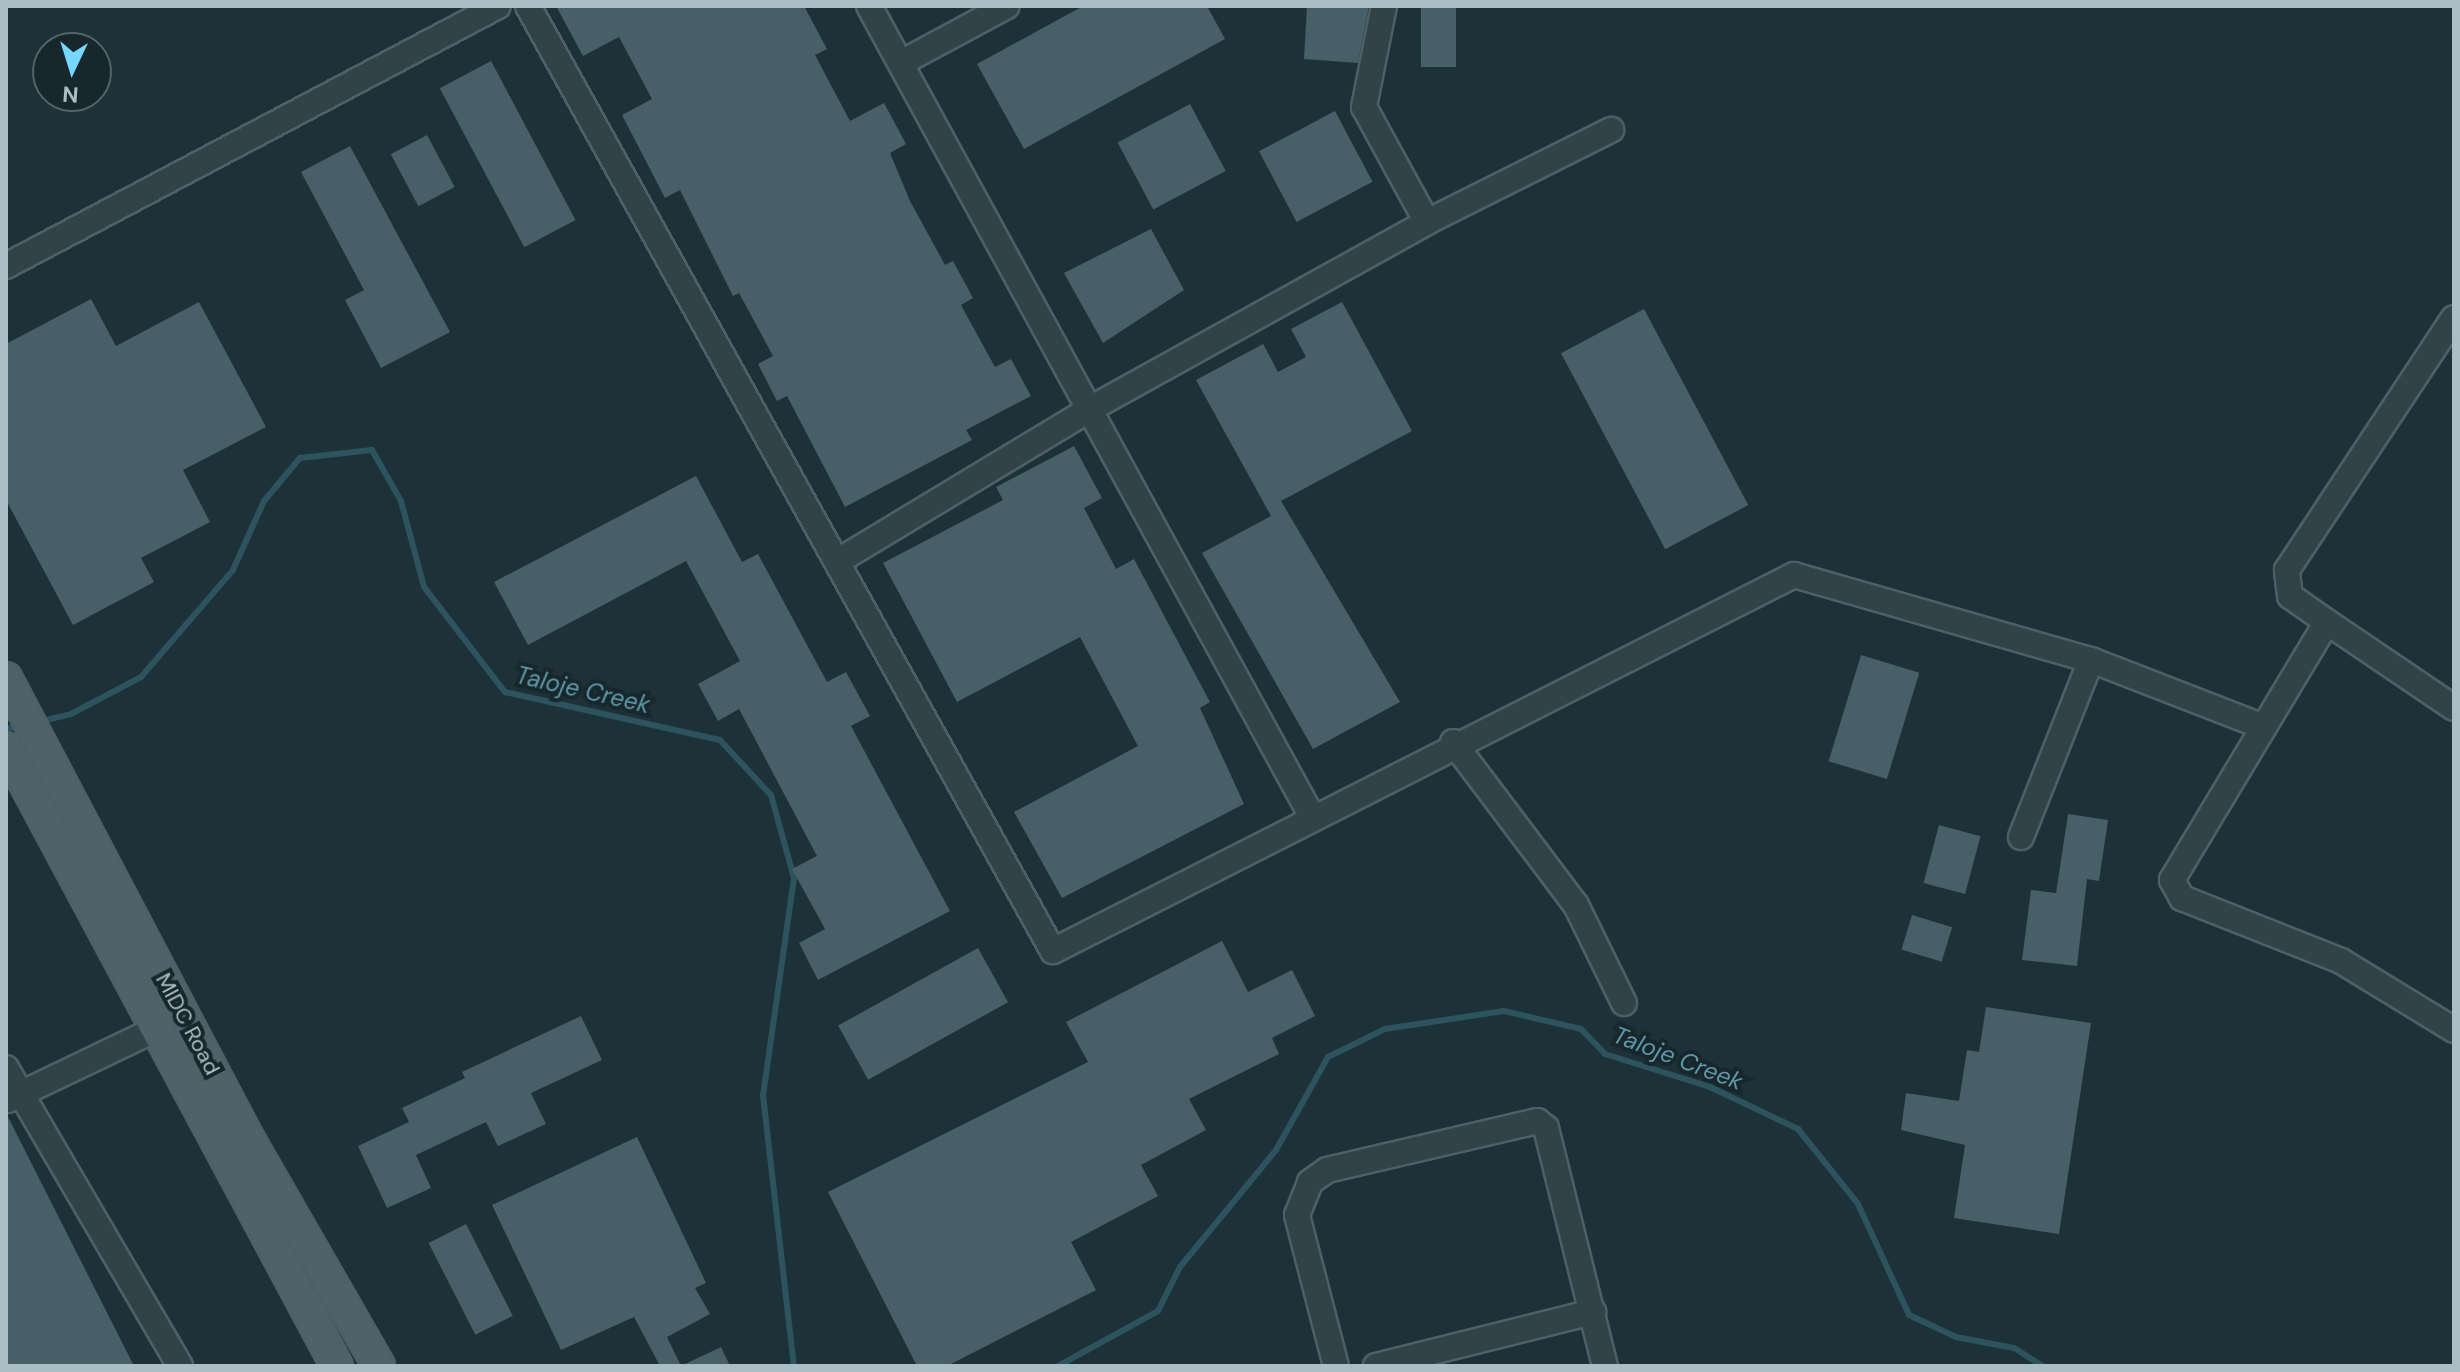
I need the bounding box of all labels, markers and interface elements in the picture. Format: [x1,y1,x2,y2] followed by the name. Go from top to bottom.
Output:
[32,32,112,112] north arrow
[61,79,79,109] text: N
[513,661,653,719] water label: Taloje Creek
[150,969,226,1079] street label: MIDC Road
[1609,1020,1747,1096] water label: Taloje Creek

